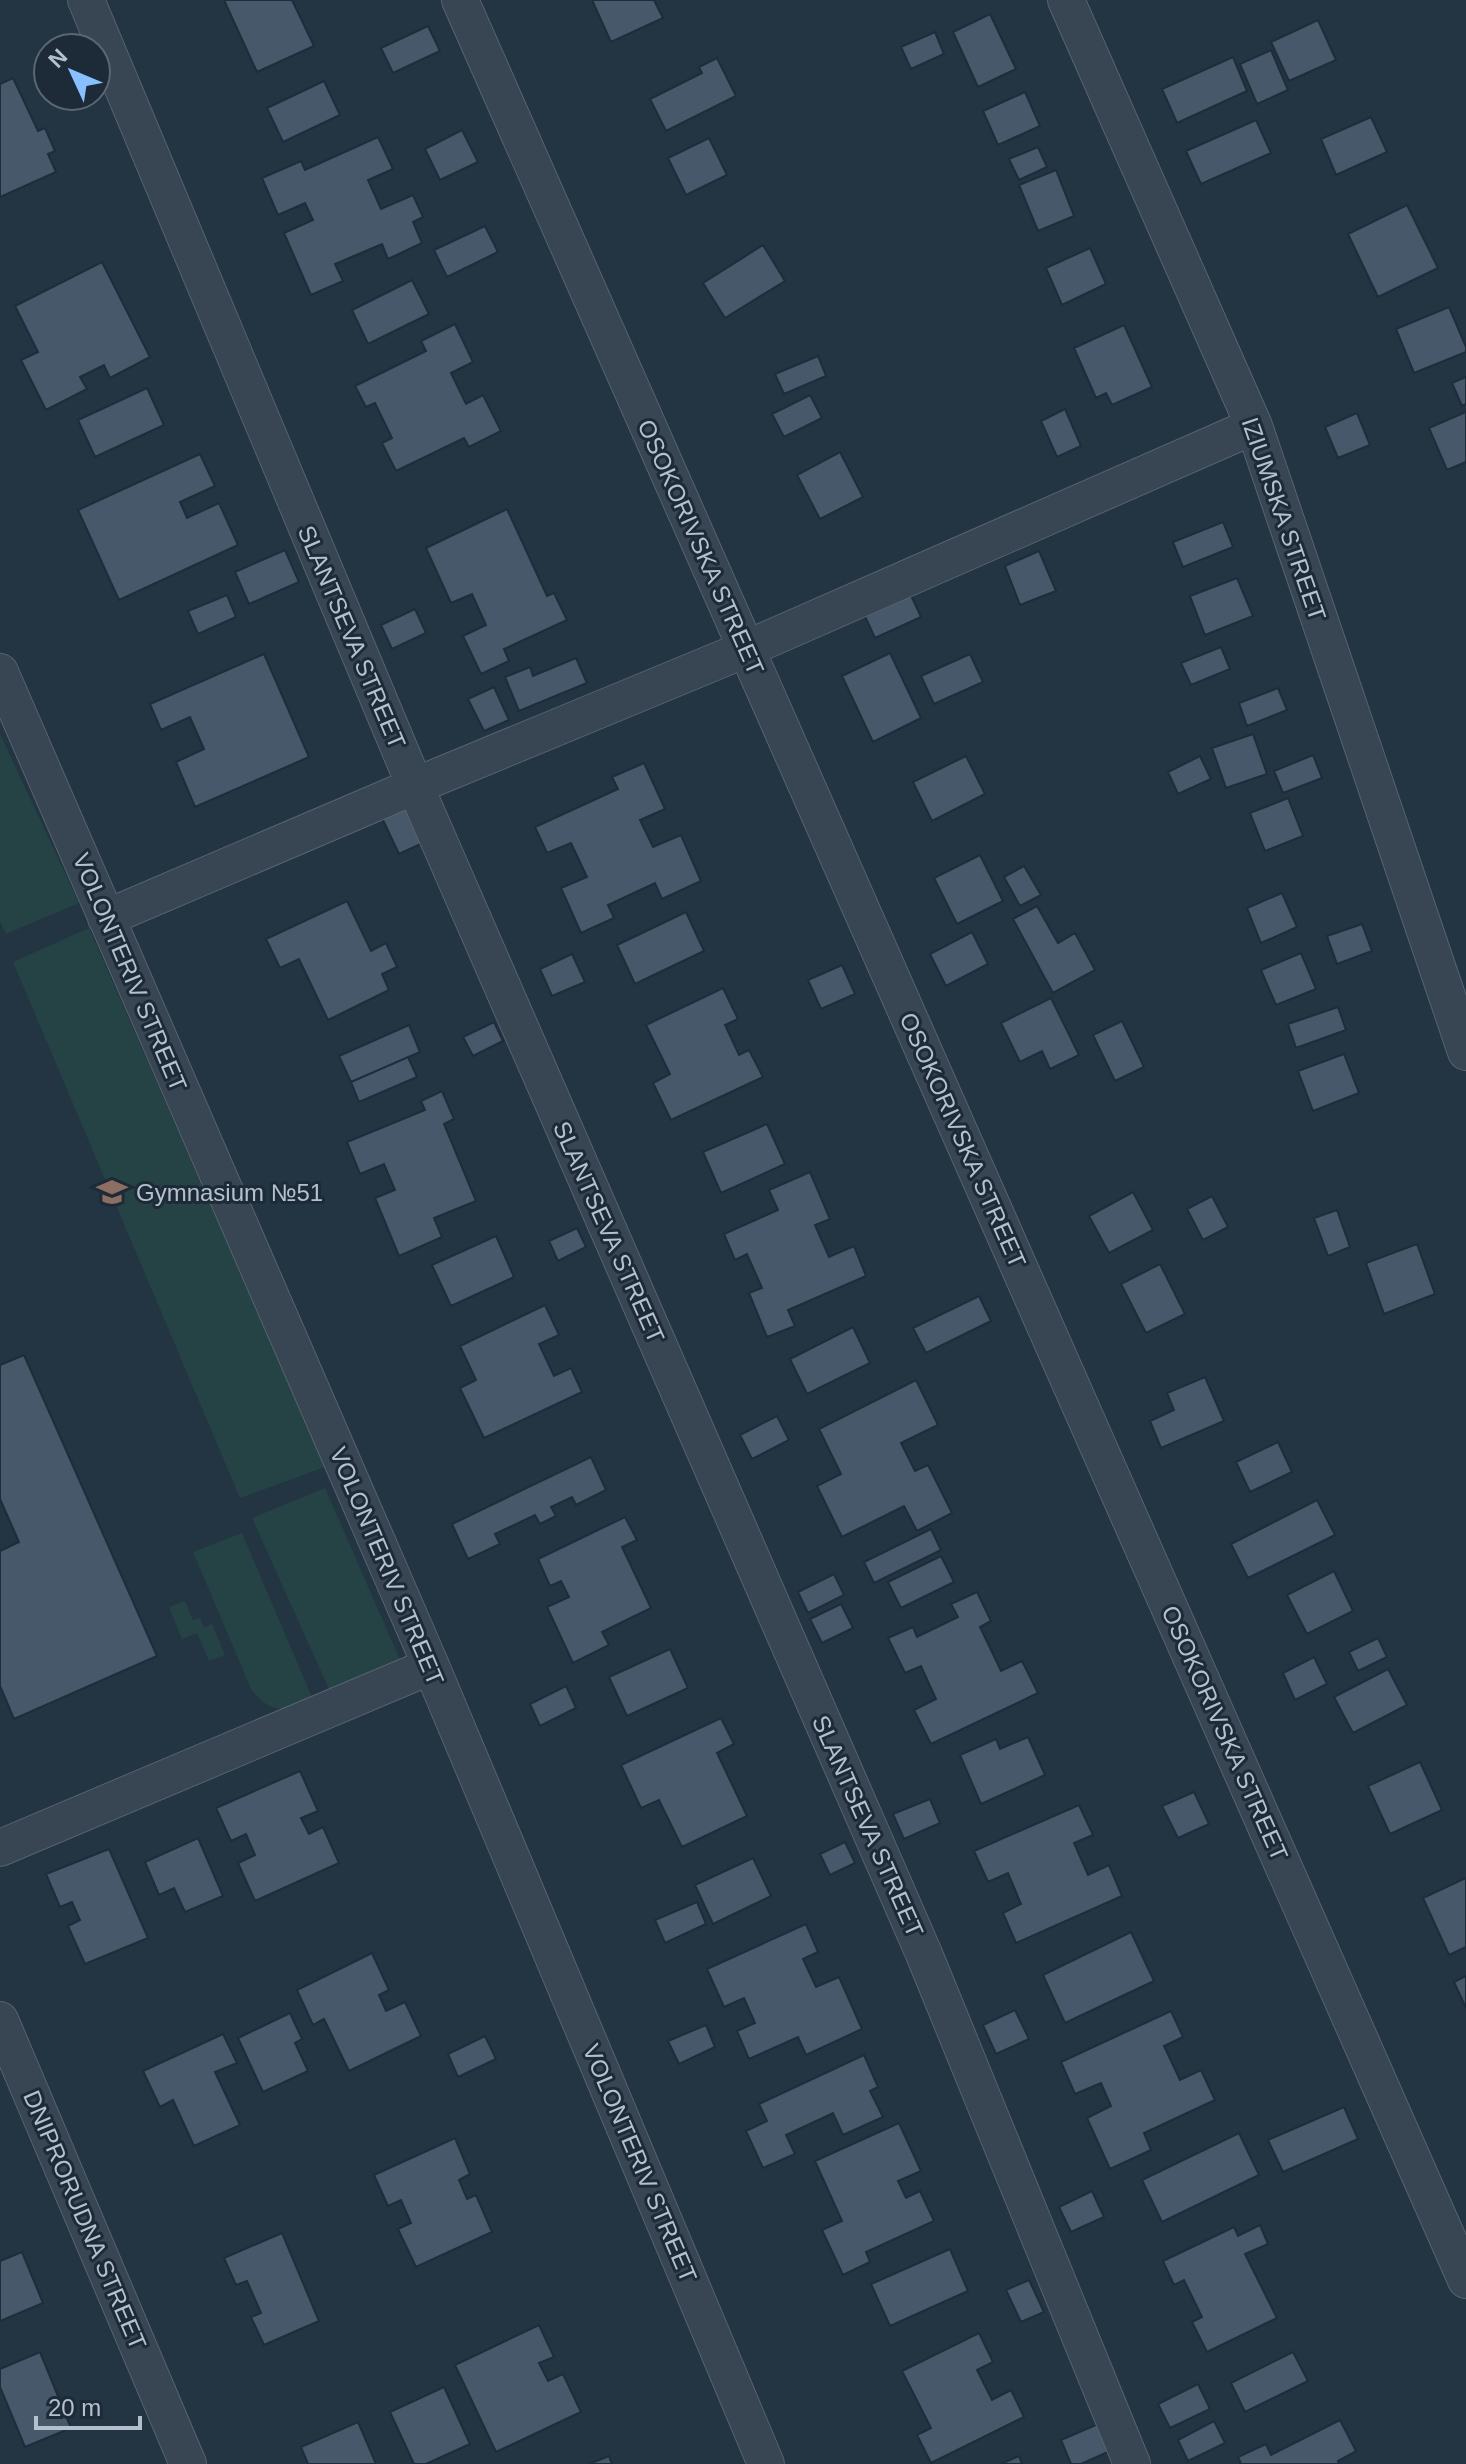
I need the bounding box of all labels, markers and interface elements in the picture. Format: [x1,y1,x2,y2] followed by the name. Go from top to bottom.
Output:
[32,32,112,112] north arrow
[43,44,72,73] text: N
[1237,414,1332,625] street label: IZIUMSKA STREET
[633,415,770,679] street label: OSOKORIVSKA STREET
[293,521,411,753] street label: SLANTSEVA STREET
[68,849,193,1095] street label: VOLONTERIV STREET
[895,1008,1032,1272] street label: OSOKORIVSKA STREET
[548,1117,670,1347] street label: SLANTSEVA STREET
[95,1175,129,1209] school or university icon: Gymnasium №51
[136,1179,323,1206] place label: Gymnasium №51
[325,1443,450,1689] street label: VOLONTERIV STREET
[1157,1601,1294,1865] street label: OSOKORIVSKA STREET
[807,1711,929,1941] street label: SLANTSEVA STREET
[578,2040,703,2286] street label: VOLONTERIV STREET
[18,2086,152,2354] street label: DNIPRORUDNA STREET
[36,2380,140,2430] scale bar
[48,2394,101,2421] text: 20 m

